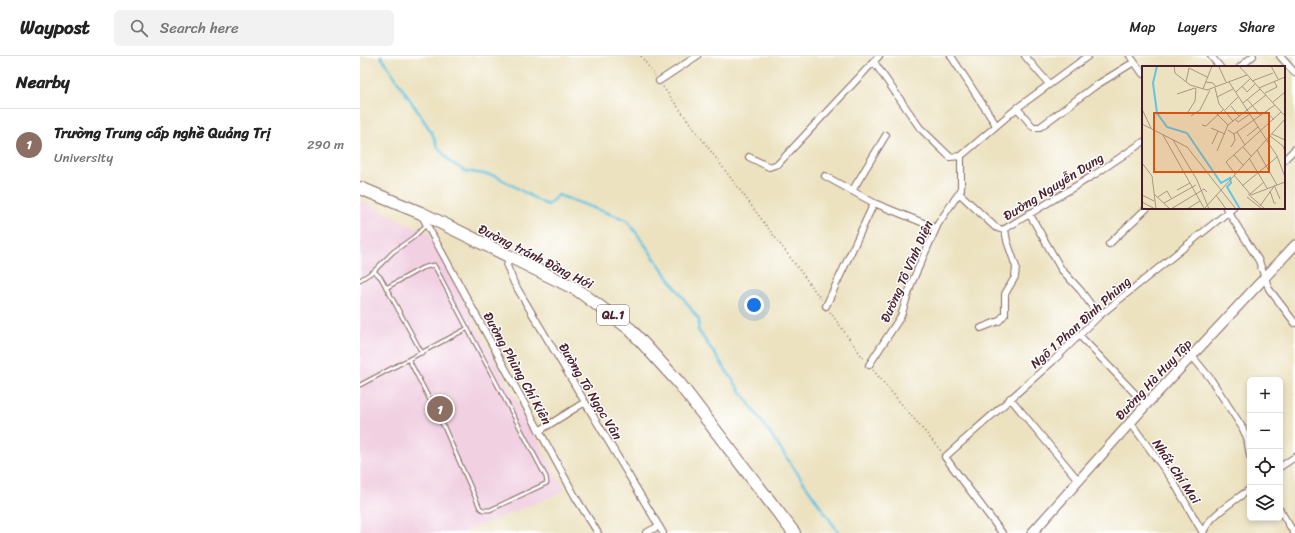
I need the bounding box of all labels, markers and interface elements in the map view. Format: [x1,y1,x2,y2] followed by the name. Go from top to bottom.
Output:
[114,10,394,46] search box
[20,11,90,44] text: Waypost
[160,15,239,41] text: Search here
[1130,15,1155,40] text: Map
[1177,15,1217,40] text: Layers
[1239,15,1275,40] text: Share
[128,17,150,39] icon: search
[1142,66,1285,209] inset map
[16,67,70,97] text: Nearby
[54,120,271,146] text: Trường Trung cấp nghề Quảng Trị
[26,133,32,156] text: 1
[307,133,344,156] text: 290 m
[54,146,113,169] text: University
[998,146,1109,227] street label: Đường Nguyễn Dụng
[874,216,939,326] street label: Đường Tô Vĩnh Diện
[474,217,598,296] street label: Đường tránh Đồng Hới
[1024,270,1137,374] street label: Ngõ 1 Phan Đình Phùng
[744,295,764,315] your location
[597,305,629,325] road number: QL.1
[477,308,558,429] street label: Đường Phùng Chí Kiên
[1109,333,1198,425] street label: Đường Hà Huy Tập
[552,338,629,444] street label: Đường Tô Ngọc Vân
[1247,377,1283,521] map controls
[1247,377,1283,413] button: +
[427,394,453,424] pin: 1
[1247,413,1283,449] button: −
[1146,434,1207,509] street label: Nhất Chí Mai
[1247,449,1283,485] button: locate
[1247,485,1283,521] button: layers

